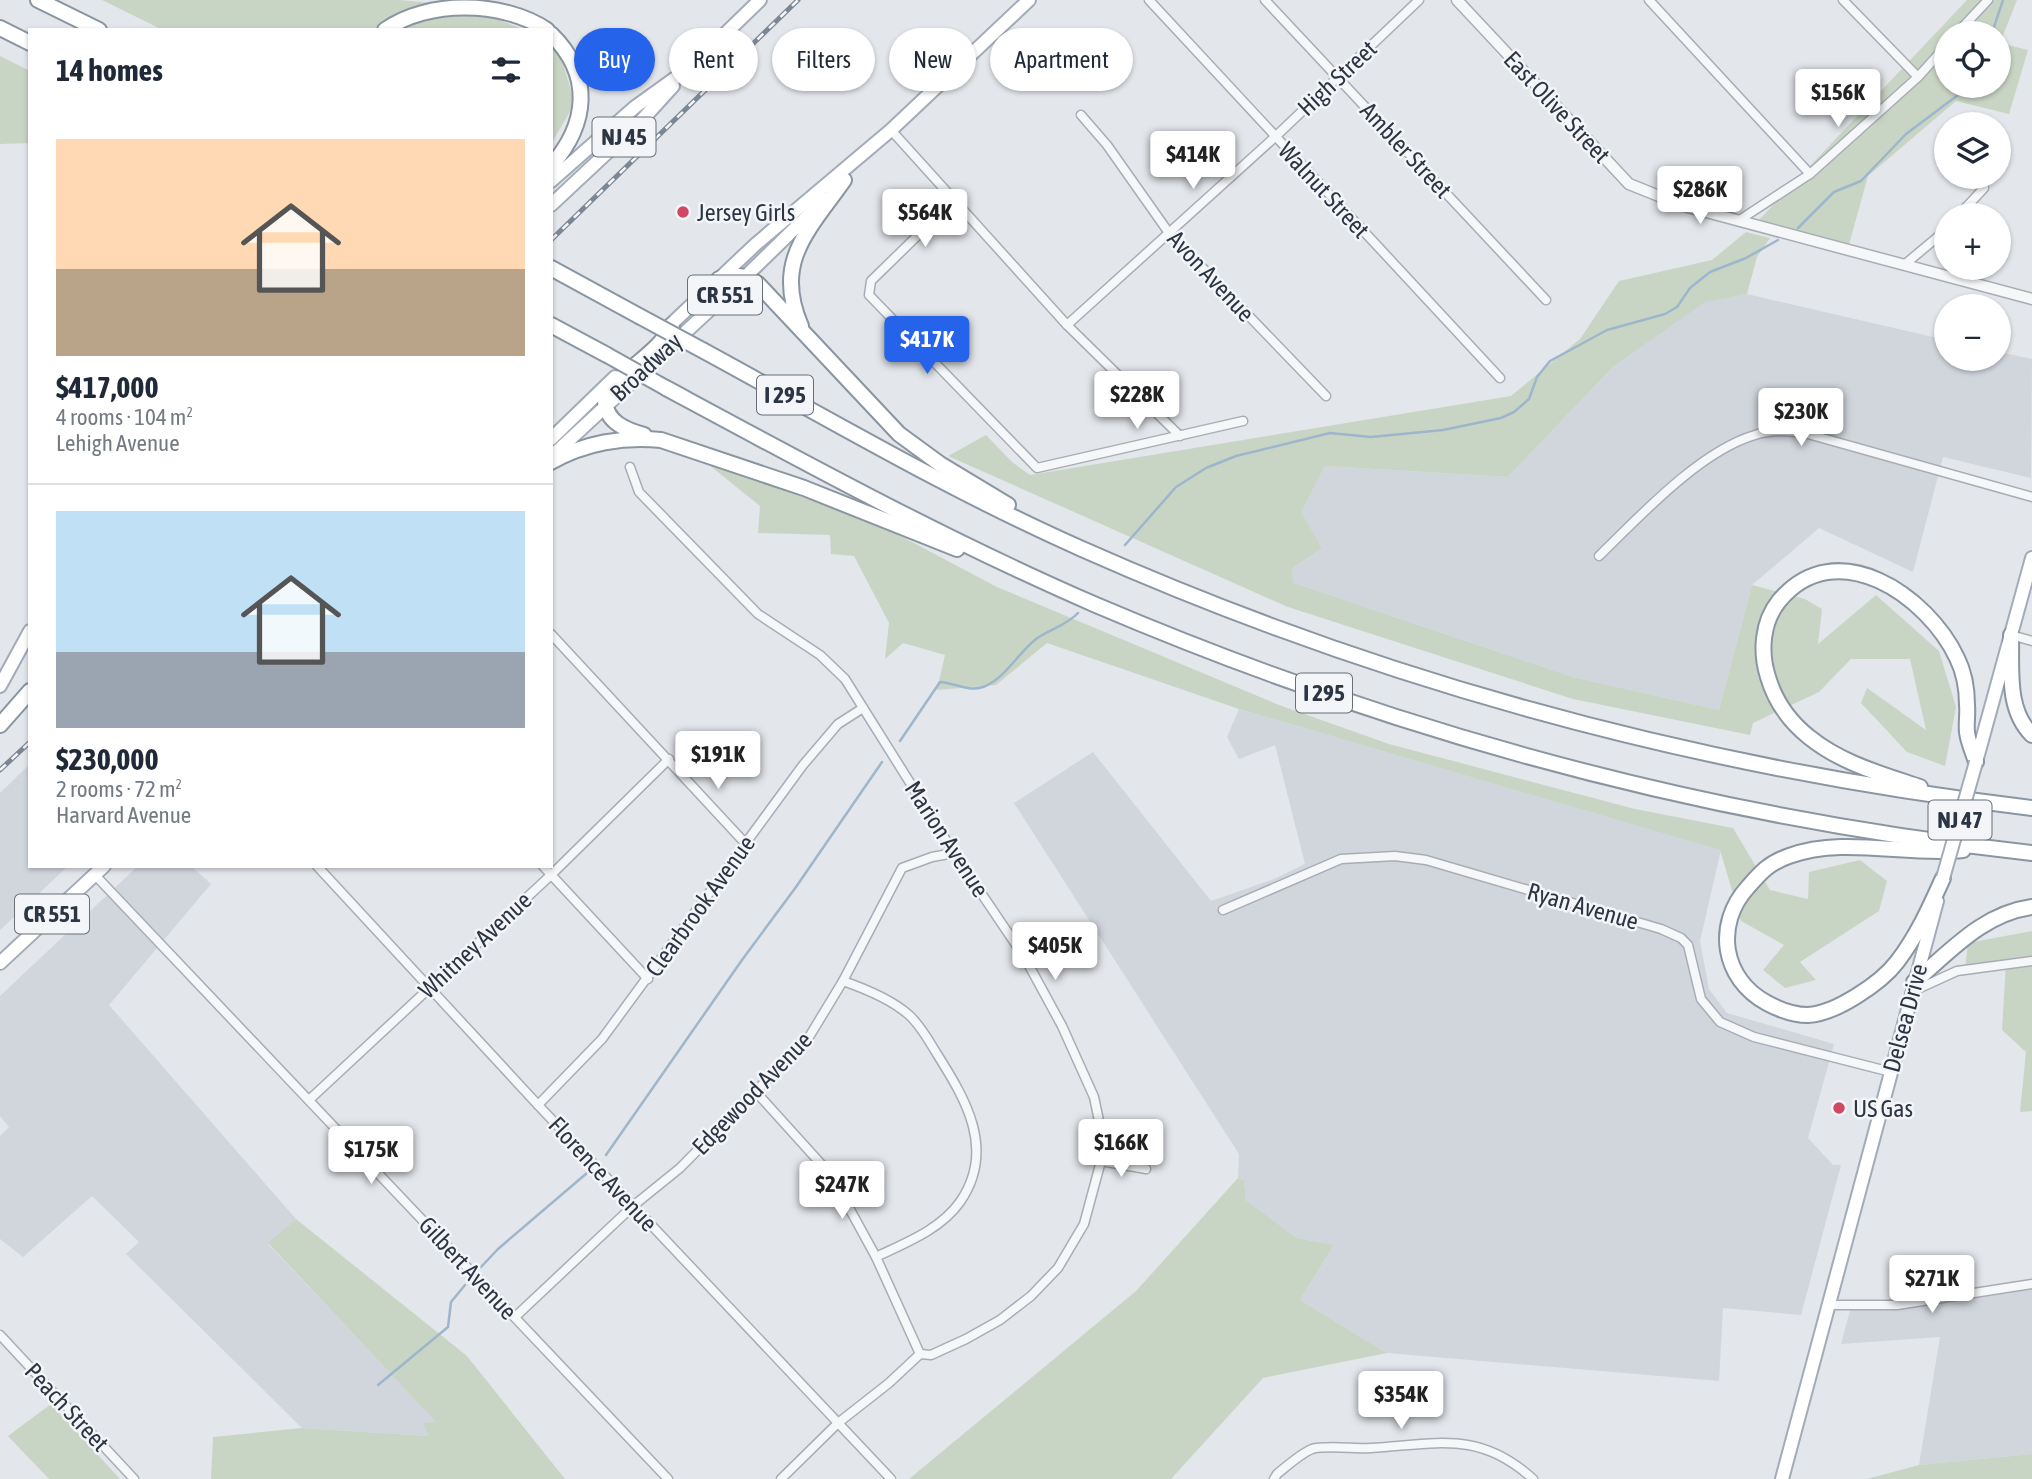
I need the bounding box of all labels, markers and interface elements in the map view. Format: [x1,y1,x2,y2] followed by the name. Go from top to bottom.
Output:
[1934,21,2011,371] map controls
[1934,21,2011,98] button: locate
[574,28,655,91] chip: Buy
[669,28,758,91] chip: Rent
[772,28,875,91] chip: Filters
[889,28,976,91] chip: New
[990,28,1133,91] chip: Apartment
[1292,35,1382,121] street label: High Street
[1499,46,1616,168] street label: East Olive Street
[487,51,525,89] icon: filters
[56,53,163,87] text: 14 homes
[1789,69,1887,129] pin: $156K
[1811,79,1865,105] text: $156K
[1355,97,1457,203] street label: Ambler Street
[1934,112,2011,189] button: layers
[592,118,656,156] road number: NJ 45
[1144,132,1242,191] pin: $414K
[1273,137,1375,243] street label: Walnut Street
[1166,141,1220,167] text: $414K
[1651,166,1749,226] pin: $286K
[1673,176,1727,202] text: $286K
[228,185,354,311] icon: home
[876,190,974,249] pin: $564K
[697,199,795,226] place label: Jersey Girls
[898,199,952,225] text: $564K
[1934,203,2011,280] button: +
[675,204,691,220] marker: Jersey Girls
[1162,225,1260,327] street label: Avon Avenue
[688,276,762,314] road number: CR 551
[1934,294,2011,371] button: −
[878,316,976,376] pin: $417K
[900,326,954,352] text: $417K
[605,327,687,407] street label: Broadway
[56,370,159,404] text: $417,000
[1088,372,1186,431] pin: $228K
[757,376,813,414] road number: I 295
[1110,381,1164,407] text: $228K
[1752,388,1850,448] pin: $230K
[1774,398,1828,424] text: $230K
[56,404,193,430] text: 4 rooms · 104 m²
[56,430,180,456] text: Lehigh Avenue
[228,557,354,683] icon: home
[1296,674,1352,712] road number: I 295
[669,732,767,791] pin: $191K
[691,741,745,767] text: $191K
[56,742,159,776] text: $230,000
[56,776,182,802] text: 2 rooms · 72 m²
[900,776,994,902] street label: Marion Avenue
[1928,800,1992,840] road number: NJ 47
[56,802,191,828] text: Harvard Avenue
[640,830,760,982] street label: Clearbrook Avenue
[1524,877,1642,935] street label: Ryan Avenue
[413,886,537,1004] street label: Whitney Avenue
[15,894,89,934] road number: CR 551
[1006,922,1104,982] pin: $405K
[1028,932,1082,958] text: $405K
[1878,961,1932,1075] street label: Delsea Drive
[687,1026,817,1160] street label: Edgewood Avenue
[1853,1095,1913,1122] place label: US Gas
[1831,1100,1847,1116] marker: US Gas
[543,1111,663,1237] street label: Florence Avenue
[1072,1120,1170,1179] pin: $166K
[322,1126,420,1186] pin: $175K
[1094,1129,1148,1155] text: $166K
[344,1136,398,1162] text: $175K
[793,1162,891,1221] pin: $247K
[815,1171,869,1197] text: $247K
[414,1211,522,1325] street label: Gilbert Avenue
[1883,1256,1981,1315] pin: $271K
[1905,1265,1959,1291] text: $271K
[20,1358,114,1457] street label: Peach Street
[1352,1372,1450,1431] pin: $354K
[1374,1381,1428,1407] text: $354K

